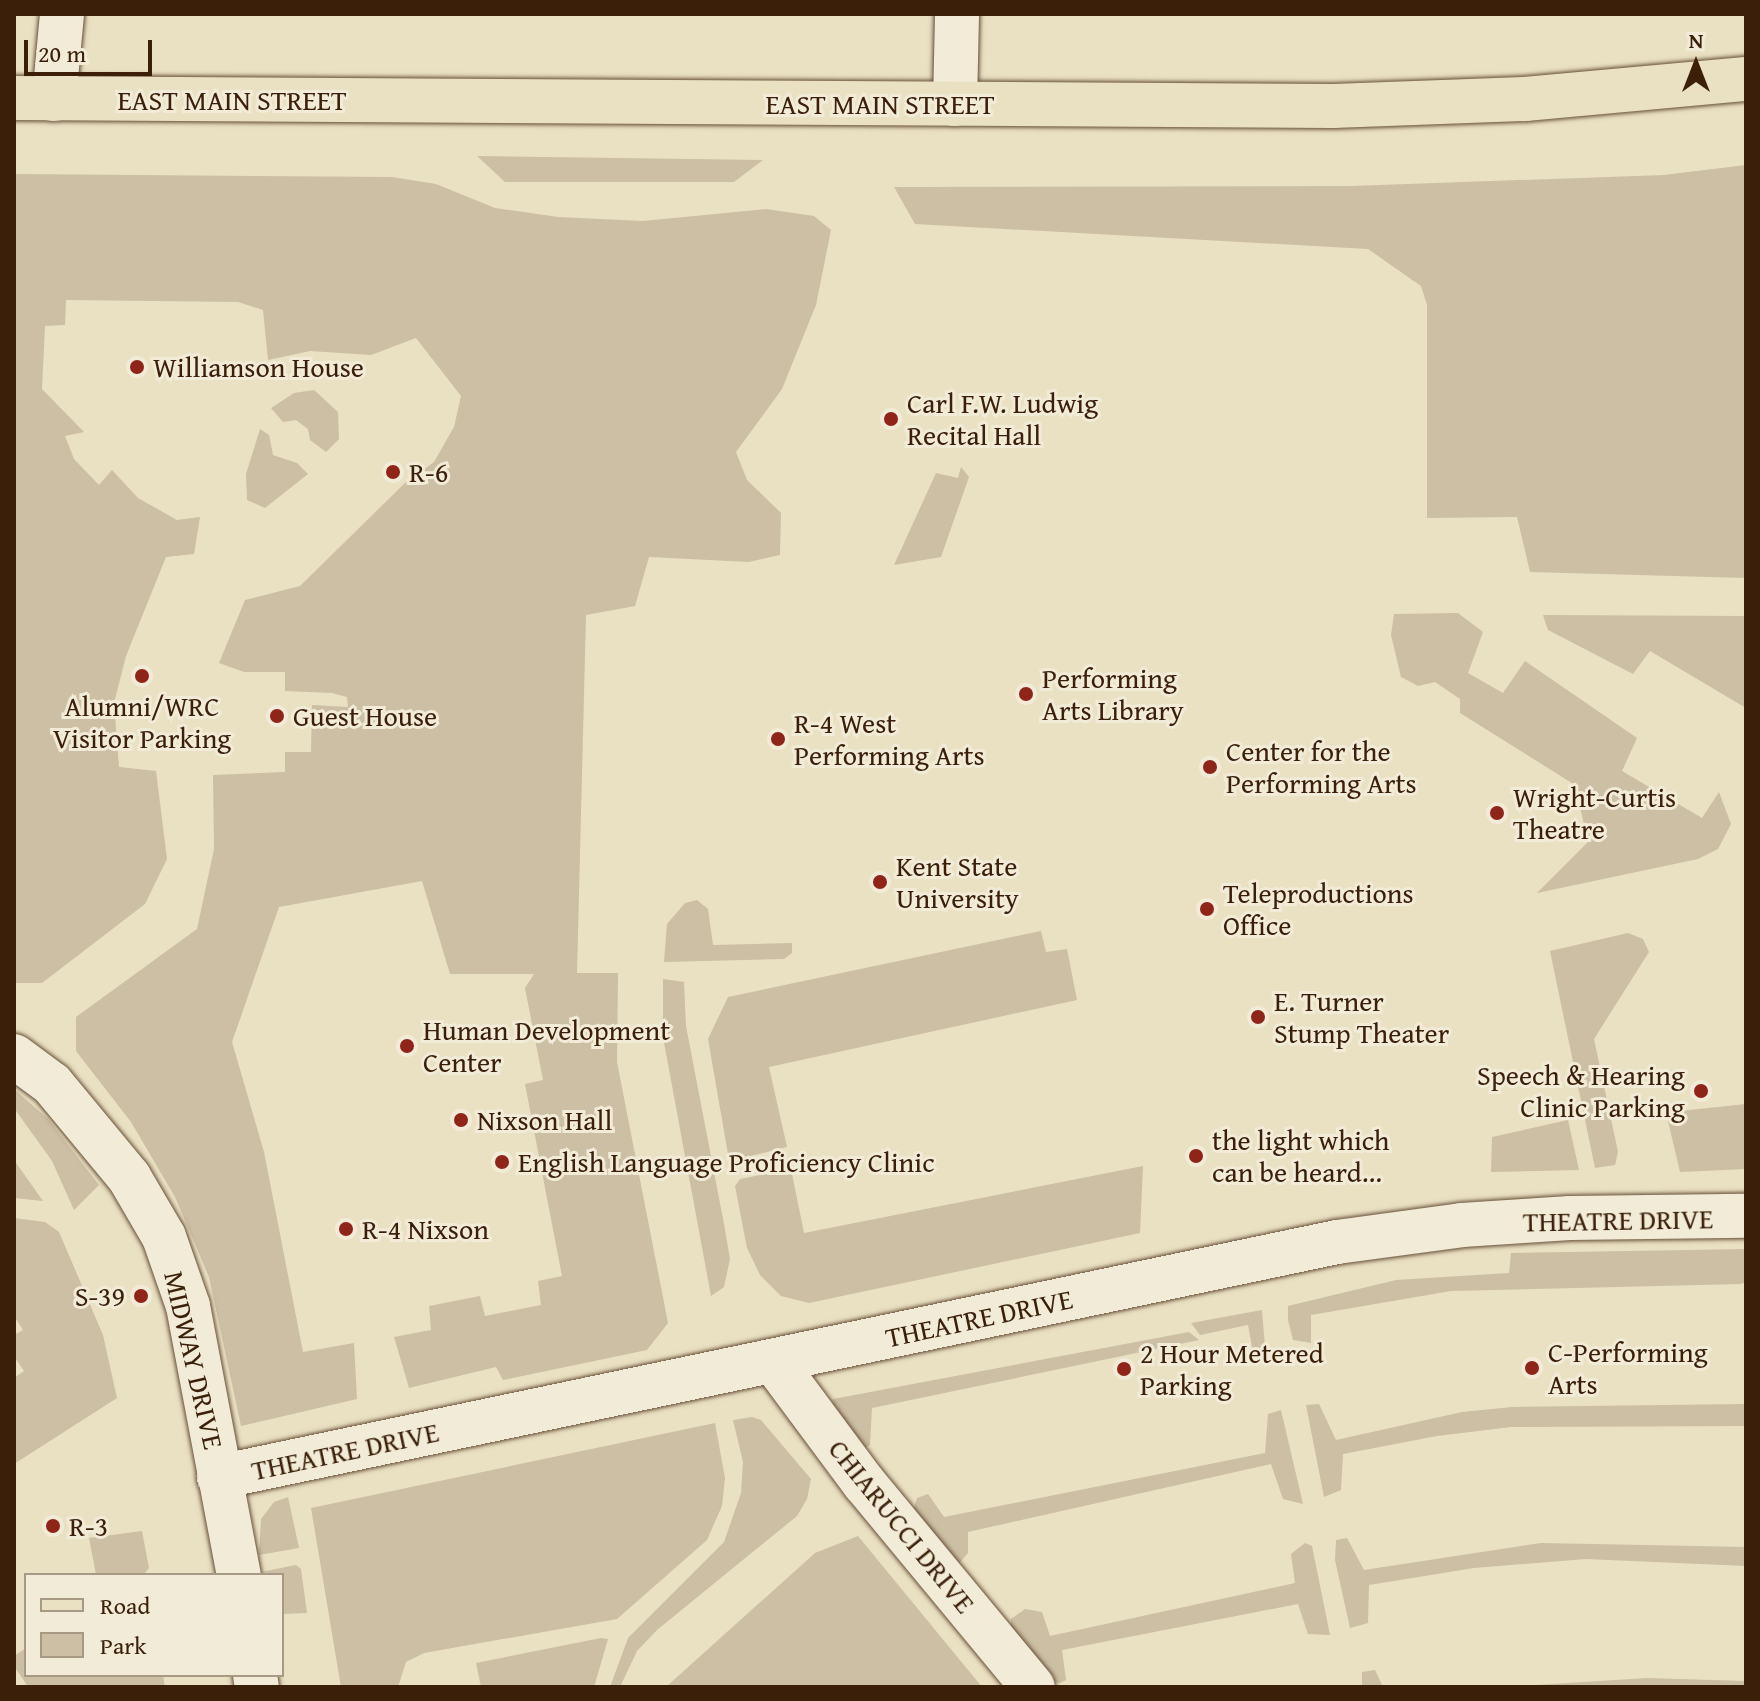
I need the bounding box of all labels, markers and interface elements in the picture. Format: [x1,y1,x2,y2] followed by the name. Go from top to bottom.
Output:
[28,24,156,74] scale bar
[1656,24,1736,104] north arrow
[1689,24,1703,56] text: N
[38,36,86,71] text: 20 m
[117,83,347,117] street label: EAST MAIN STREET
[765,87,995,121] street label: EAST MAIN STREET
[153,350,364,384] place label: Williamson House
[128,358,146,376] marker: Williamson House
[907,386,1098,452] place label: Carl F.W. Ludwig Recital Hall
[882,410,900,428] marker: Carl F.W. Ludwig Recital Hall
[409,455,448,489] place label: R-6
[384,463,402,481] marker: R-6
[1042,661,1184,727] place label: Performing Arts Library
[133,667,151,685] marker: Alumni/WRC Visitor Parking
[1017,685,1035,703] marker: Performing Arts Library
[53,689,231,755] place label: Alumni/WRC Visitor Parking
[293,699,437,733] place label: Guest House
[794,706,985,772] place label: R-4 West Performing Arts
[268,707,286,725] marker: Guest House
[769,730,787,748] marker: R-4 West Performing Arts
[1226,734,1417,800] place label: Center for the Performing Arts
[1201,758,1219,776] marker: Center for the Performing Arts
[1513,780,1676,846] place label: Wright-Curtis Theatre
[1488,804,1506,822] marker: Wright-Curtis Theatre
[896,849,1019,915] place label: Kent State University
[871,873,889,891] marker: Kent State University
[1223,876,1414,942] place label: Teleproductions Office
[1198,900,1216,918] marker: Teleproductions Office
[1274,984,1449,1050] place label: E. Turner Stump Theater
[1249,1008,1267,1026] marker: E. Turner Stump Theater
[423,1013,670,1079] place label: Human Development Center
[398,1037,416,1055] marker: Human Development Center
[1477,1058,1685,1124] place label: Speech & Hearing Clinic Parking
[1692,1082,1710,1100] marker: Speech & Hearing Clinic Parking
[477,1103,612,1137] place label: Nixson Hall
[452,1111,470,1129] marker: Nixson Hall
[1212,1123,1390,1189] place label: the light which can be heard...
[518,1145,935,1179] place label: English Language Proficiency Clinic
[1187,1147,1205,1165] marker: the light which can be heard...
[493,1153,511,1171] marker: English Language Proficiency Clinic
[1523,1202,1713,1238] street label: THEATRE DRIVE
[362,1212,489,1246] place label: R-4 Nixson
[337,1220,355,1238] marker: R-4 Nixson
[157,1268,231,1452] street label: MIDWAY DRIVE
[75,1279,125,1313] place label: S-39
[882,1282,1076,1354] street label: THEATRE DRIVE
[132,1287,150,1305] marker: S-39
[1548,1335,1708,1401] place label: C-Performing Arts
[1140,1336,1324,1402] place label: 2 Hour Metered Parking
[1523,1359,1541,1377] marker: C-Performing Arts
[1115,1360,1133,1378] marker: 2 Hour Metered Parking
[248,1415,442,1487] street label: THEATRE DRIVE
[822,1433,982,1619] street label: CHIARUCCI DRIVE
[69,1509,108,1543] place label: R-3
[44,1517,62,1535] marker: R-3
[24,1573,284,1677] legend
[100,1588,150,1623] text: Road
[100,1628,146,1663] text: Park

